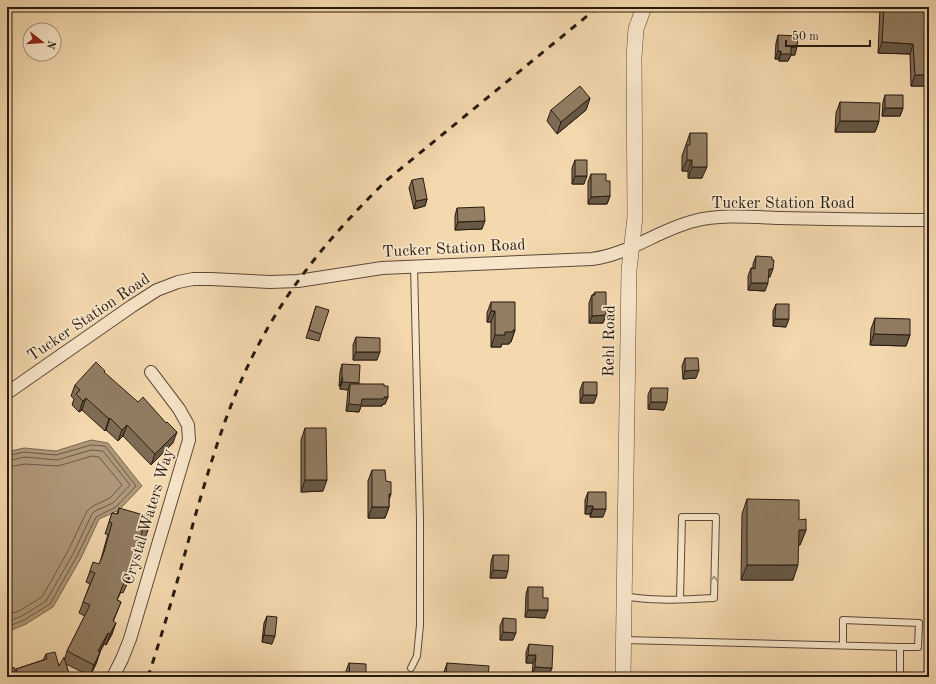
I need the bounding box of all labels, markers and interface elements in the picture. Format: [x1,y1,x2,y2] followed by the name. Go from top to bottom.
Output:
[22,22,62,62] north arrow
[786,22,870,48] scale bar
[792,30,819,43] text: 50 m
[43,39,57,51] text: N
[711,196,855,212] street label: Tucker Station Road
[382,237,526,261] street label: Tucker Station Road
[25,271,153,365] street label: Tucker Station Road
[601,305,619,377] street label: Rehl Road
[121,446,178,587] street label: Crystal Waters Way
[710,576,718,582] one-way arrow

